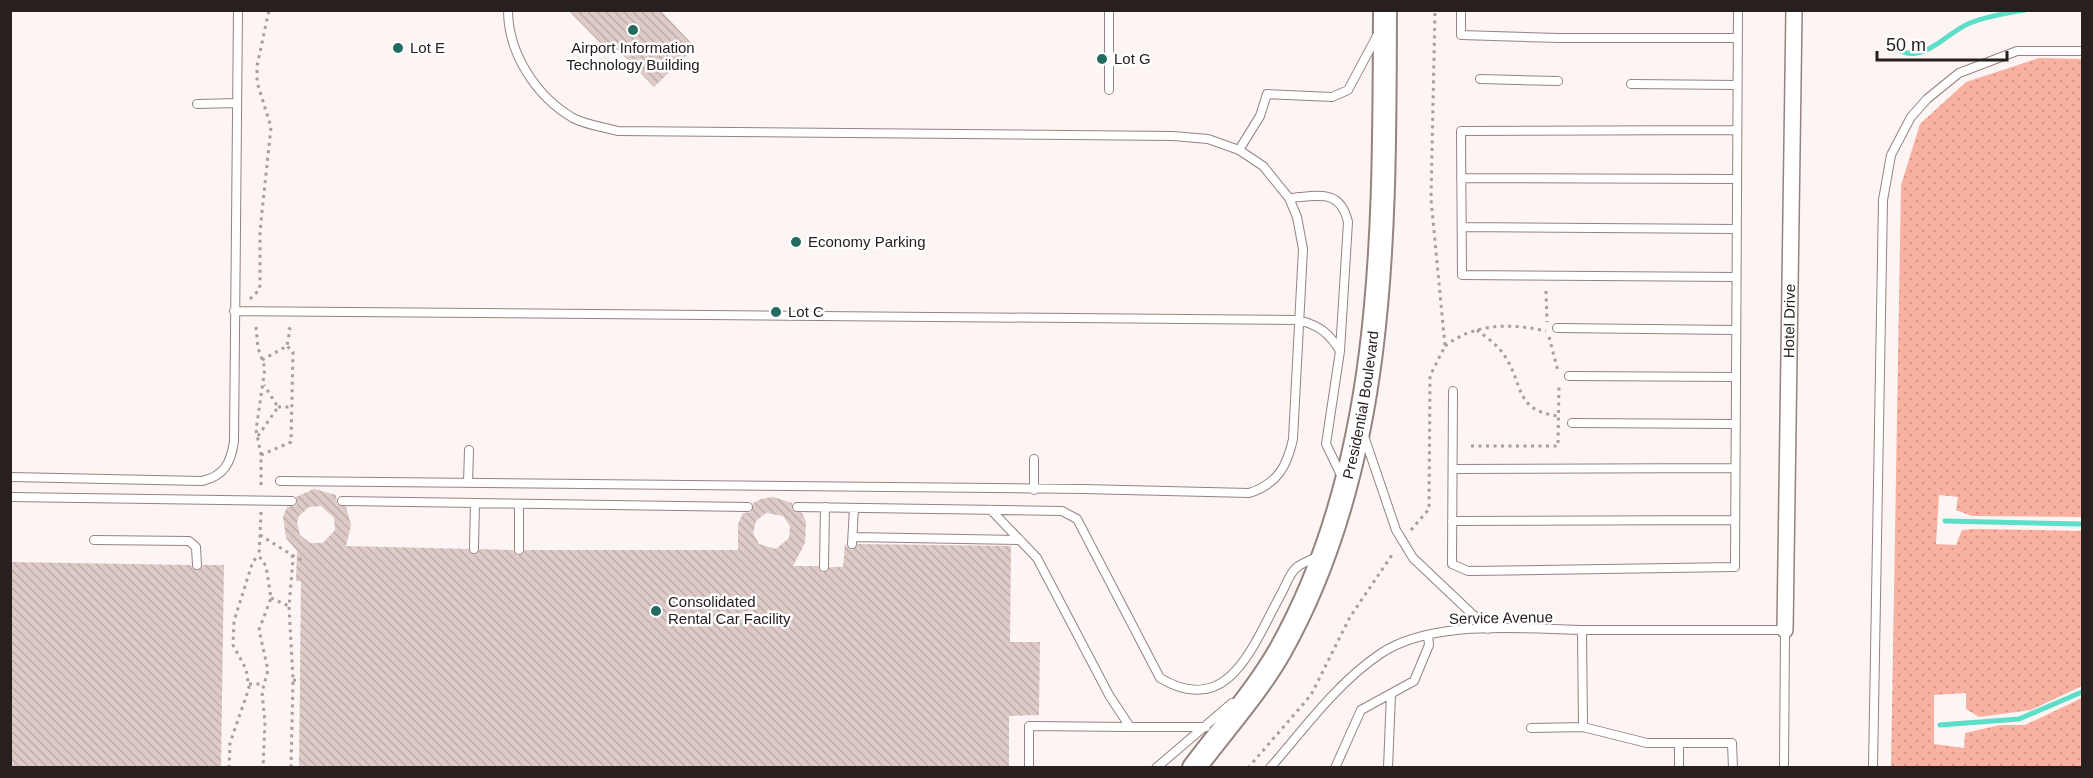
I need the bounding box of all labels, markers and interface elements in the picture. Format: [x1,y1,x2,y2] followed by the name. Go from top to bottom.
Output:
[626,23,640,37] marker: Airport Information Technology Building
[1877,24,2008,62] scale bar
[1886,35,1926,55] text: 50 m
[410,39,445,56] place label: Lot E
[566,39,700,73] place label: Airport Information Technology Building
[391,41,405,55] marker: Lot E
[1114,50,1151,67] place label: Lot G
[1095,52,1109,66] marker: Lot G
[808,233,926,250] place label: Economy Parking
[789,235,803,249] marker: Economy Parking
[1780,284,1798,358] street label: Hotel Drive
[788,303,824,320] place label: Lot C
[769,305,783,319] marker: Lot C
[1339,330,1381,481] street label: Presidential Boulevard
[668,593,791,627] place label: Consolidated Rental Car Facility
[649,604,663,618] marker: Consolidated Rental Car Facility
[1449,608,1553,627] street label: Service Avenue

